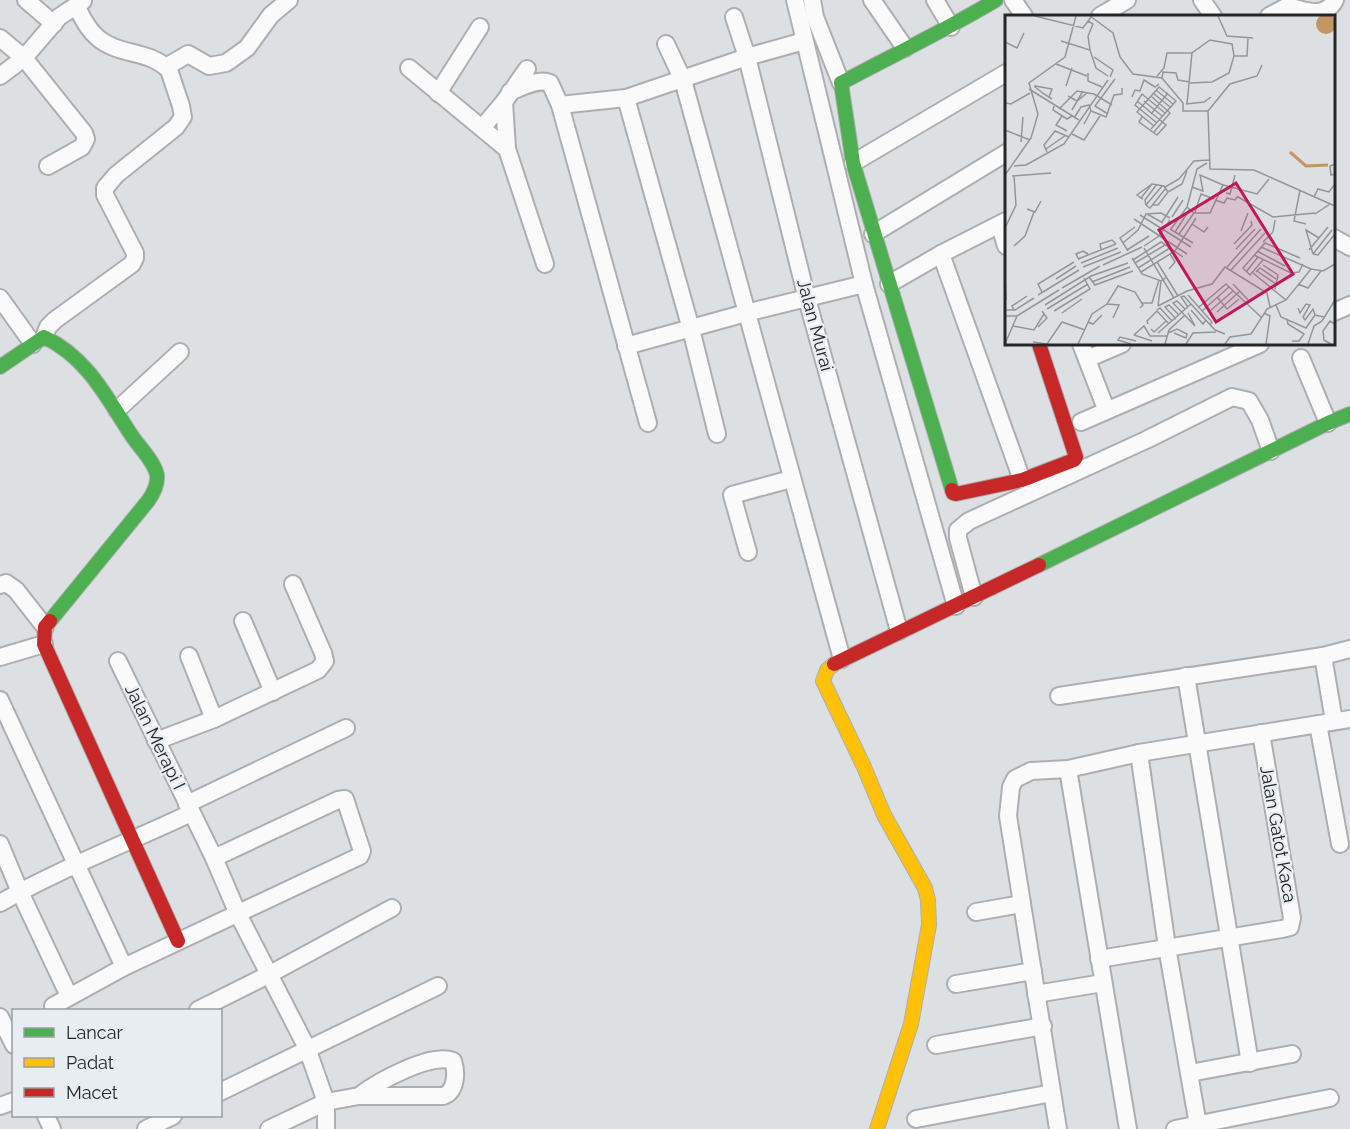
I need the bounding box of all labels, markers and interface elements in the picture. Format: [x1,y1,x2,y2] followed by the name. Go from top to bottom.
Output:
[1005,15,1335,345] inset map
[793,276,838,373] street label: Jalan Murai
[121,681,190,793] street label: Jalan Merapi I
[1256,764,1301,904] street label: Jalan Gatot Kaca
[12,1009,222,1117] legend
[66,1022,123,1043] text: Lancar
[66,1052,114,1073] text: Padat
[66,1082,118,1103] text: Macet

